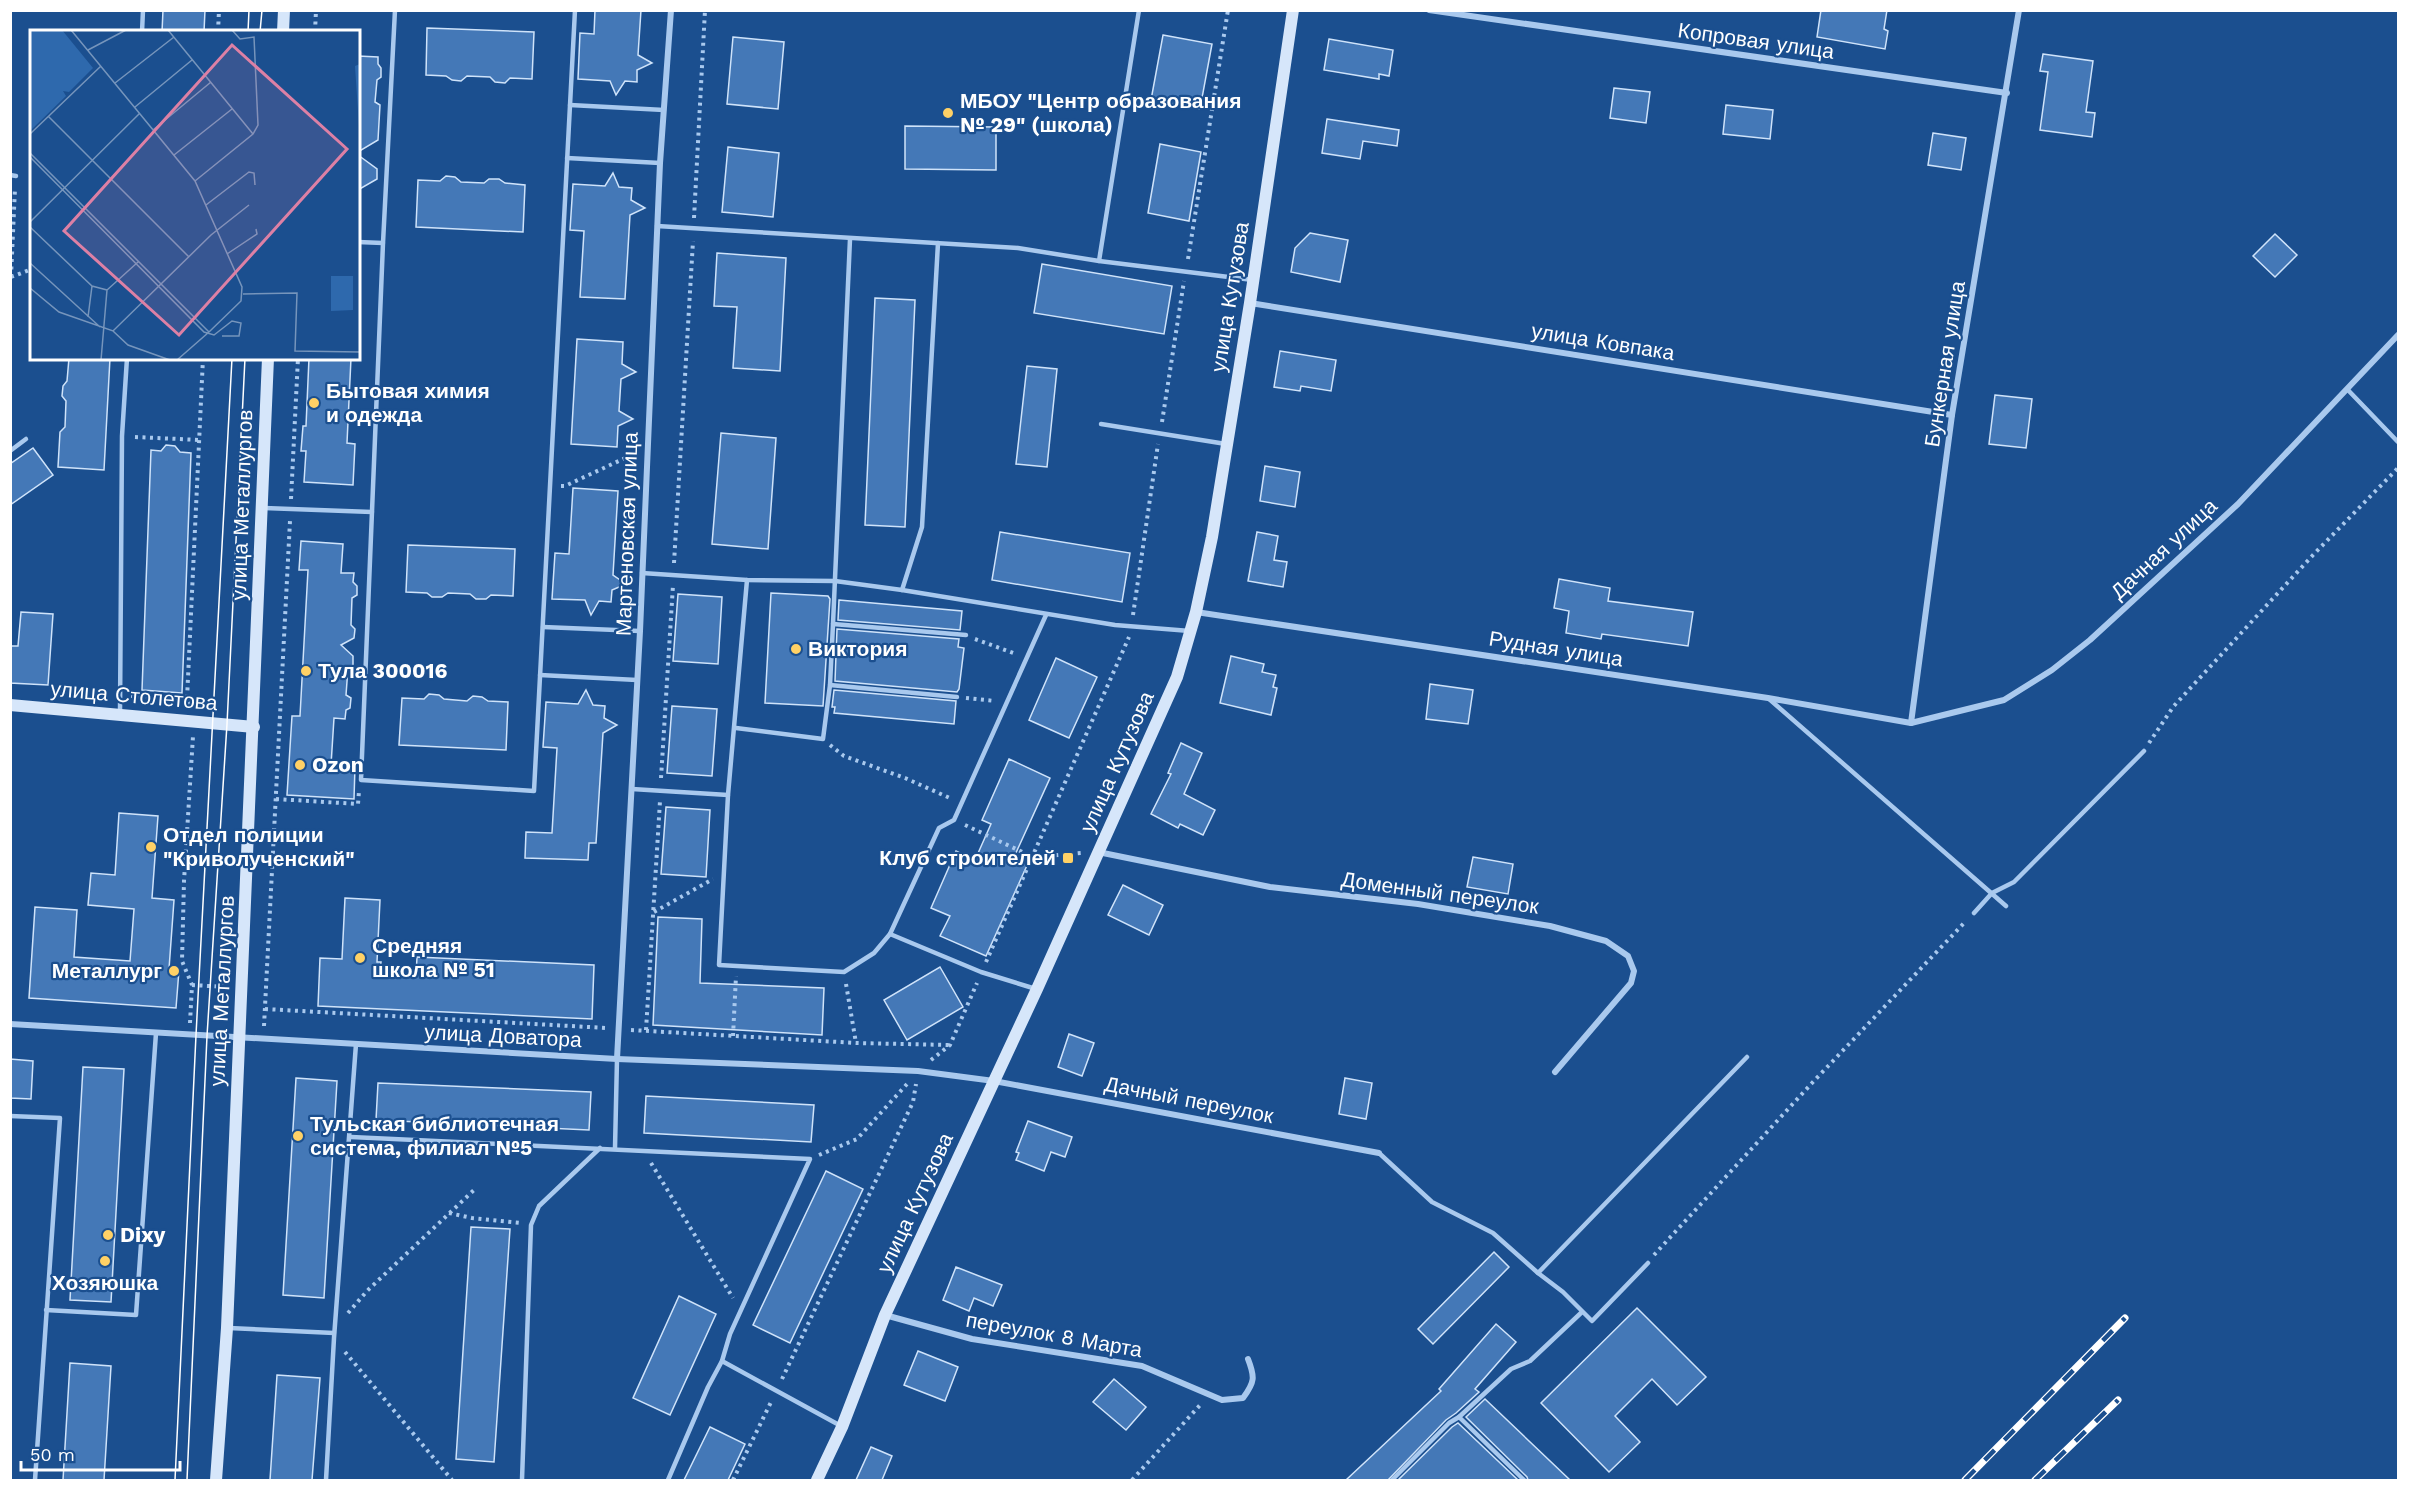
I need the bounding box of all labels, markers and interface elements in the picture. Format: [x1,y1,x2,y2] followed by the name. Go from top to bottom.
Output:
[1676,17,1836,64] street label: Копровая улица
[30,30,360,360] inset map
[960,88,1241,137] place label: МБОУ "Центр образования № 29" (школа)
[941,106,955,120] marker: МБОУ "Центр образования № 29" (школа)
[1205,220,1254,374] street label: улица Кутузова
[1919,279,1970,449] street label: Бункерная улица
[1530,318,1677,365] street label: улица Ковпака
[326,378,490,427] place label: Бытовая химия и одежда
[307,396,321,410] marker: Бытовая химия и одежда
[226,409,257,601] street label: улица Металлургов
[610,431,643,636] street label: Мартеновская улица
[2105,493,2222,604] street label: Дачная улица
[1487,626,1625,672] street label: Рудная улица
[808,636,907,661] place label: Виктория
[789,642,803,656] marker: Виктория
[318,658,448,683] place label: Тула 300016
[299,664,313,678] marker: Тула 300016
[49,676,219,715] street label: улица Столетова
[1074,687,1159,836] street label: улица Кутузова
[312,752,364,777] place label: Ozon
[293,758,307,772] marker: Ozon
[163,822,355,871] place label: Отдел полиции "Криволученский"
[144,840,158,854] marker: Отдел полиции "Криволученский"
[879,845,1056,870] place label: Клуб строителей
[1061,851,1075,865] marker: Клуб строителей
[1340,866,1541,919] street label: Доменный переулок
[204,895,239,1087] street label: улица Металлургов
[372,933,495,982] place label: Средняя школа № 51
[353,951,367,965] marker: Средняя школа № 51
[52,958,162,983] place label: Металлург
[167,964,181,978] marker: Металлург
[424,1019,583,1052] street label: улица Доватора
[1103,1071,1276,1128] street label: Дачный переулок
[310,1111,559,1160] place label: Тульская библиотечная система, филиал №5
[871,1128,958,1277] street label: улица Кутузова
[291,1129,305,1143] marker: Тульская библиотечная система, филиал №5
[120,1222,166,1247] place label: Dixy
[101,1228,115,1242] marker: Dixy
[98,1254,112,1268] marker: Хозяюшка
[52,1270,159,1295] place label: Хозяюшка
[964,1307,1144,1362] street label: переулок 8 Марта
[21,1434,180,1472] scale bar
[30,1444,75,1465] text: 50 m

